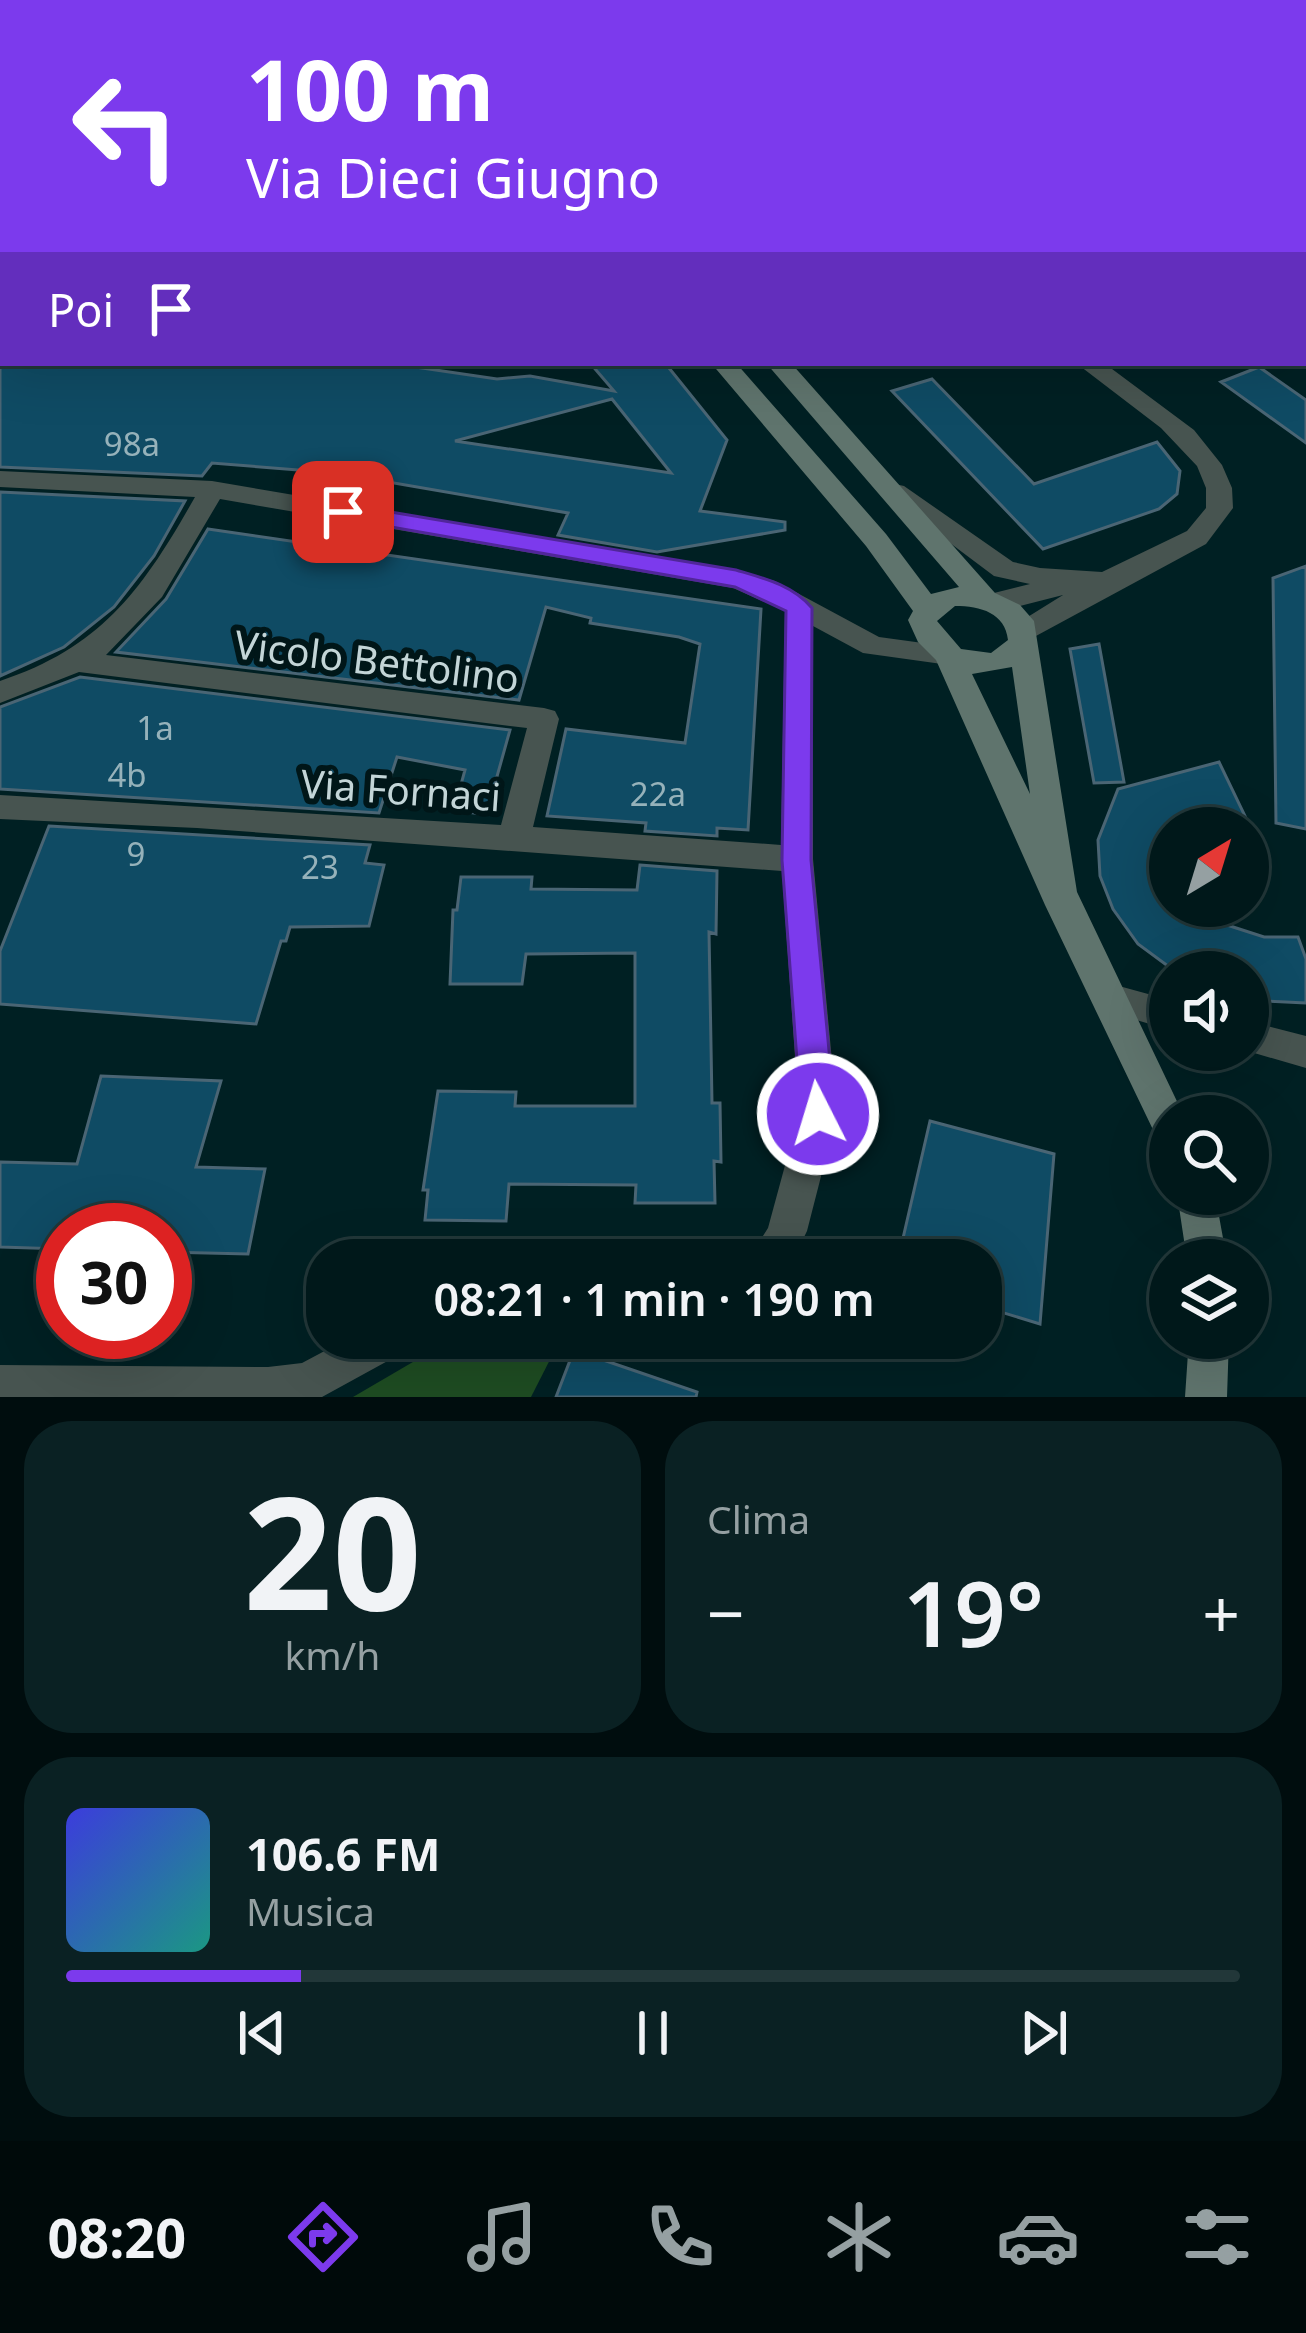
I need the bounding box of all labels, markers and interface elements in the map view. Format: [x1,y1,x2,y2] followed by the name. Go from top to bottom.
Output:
[246,31,494,146] text: 100 m
[48,48,204,204] icon: left
[246,140,660,214] text: Via Dieci Giugno
[138,276,204,342] icon: arrive
[48,279,114,340] text: Poi
[104,421,160,466] house number: 98a
[292,461,394,563] pin
[310,479,376,545] icon: arrive
[232,616,522,704] street label: Vicolo Bettolino
[136,705,174,750] house number: 1a
[107,752,147,797] house number: 4b
[299,756,503,822] street label: Via Fornaci
[630,771,686,816] house number: 22a
[1149,807,1269,927] north arrow
[1149,807,1269,1359] map controls
[127,831,145,876] house number: 9
[301,844,339,889] house number: 23
[1149,951,1269,1071] button: sound
[755,1051,881,1177] position arrow
[1149,1095,1269,1215] button: search
[36,1203,192,1359] speed limit sign: 30
[1149,1239,1269,1359] button: layers
[433,1268,875,1329] text: 08:21 · 1 min · 190 m
[243,1443,422,1656] text: 20
[707,1492,810,1545] text: Clima
[903,1551,1044,1673] text: 19°
[707,1567,745,1657] text: −
[1202,1567,1240,1657] text: +
[285,1628,380,1681] text: km/h
[246,1823,440,1884] text: 106.6 FM
[246,1884,375,1937] text: Musica
[229,2000,295,2066] icon: previous
[620,2000,686,2066] icon: pause
[1011,2000,1077,2066] icon: next
[281,2195,365,2279] icon: directions
[460,2195,544,2279] icon: music
[638,2195,722,2279] icon: phone
[817,2195,901,2279] icon: climate
[996,2195,1080,2279] icon: car
[1175,2195,1259,2279] icon: filters
[47,2200,186,2274] text: 08:20

